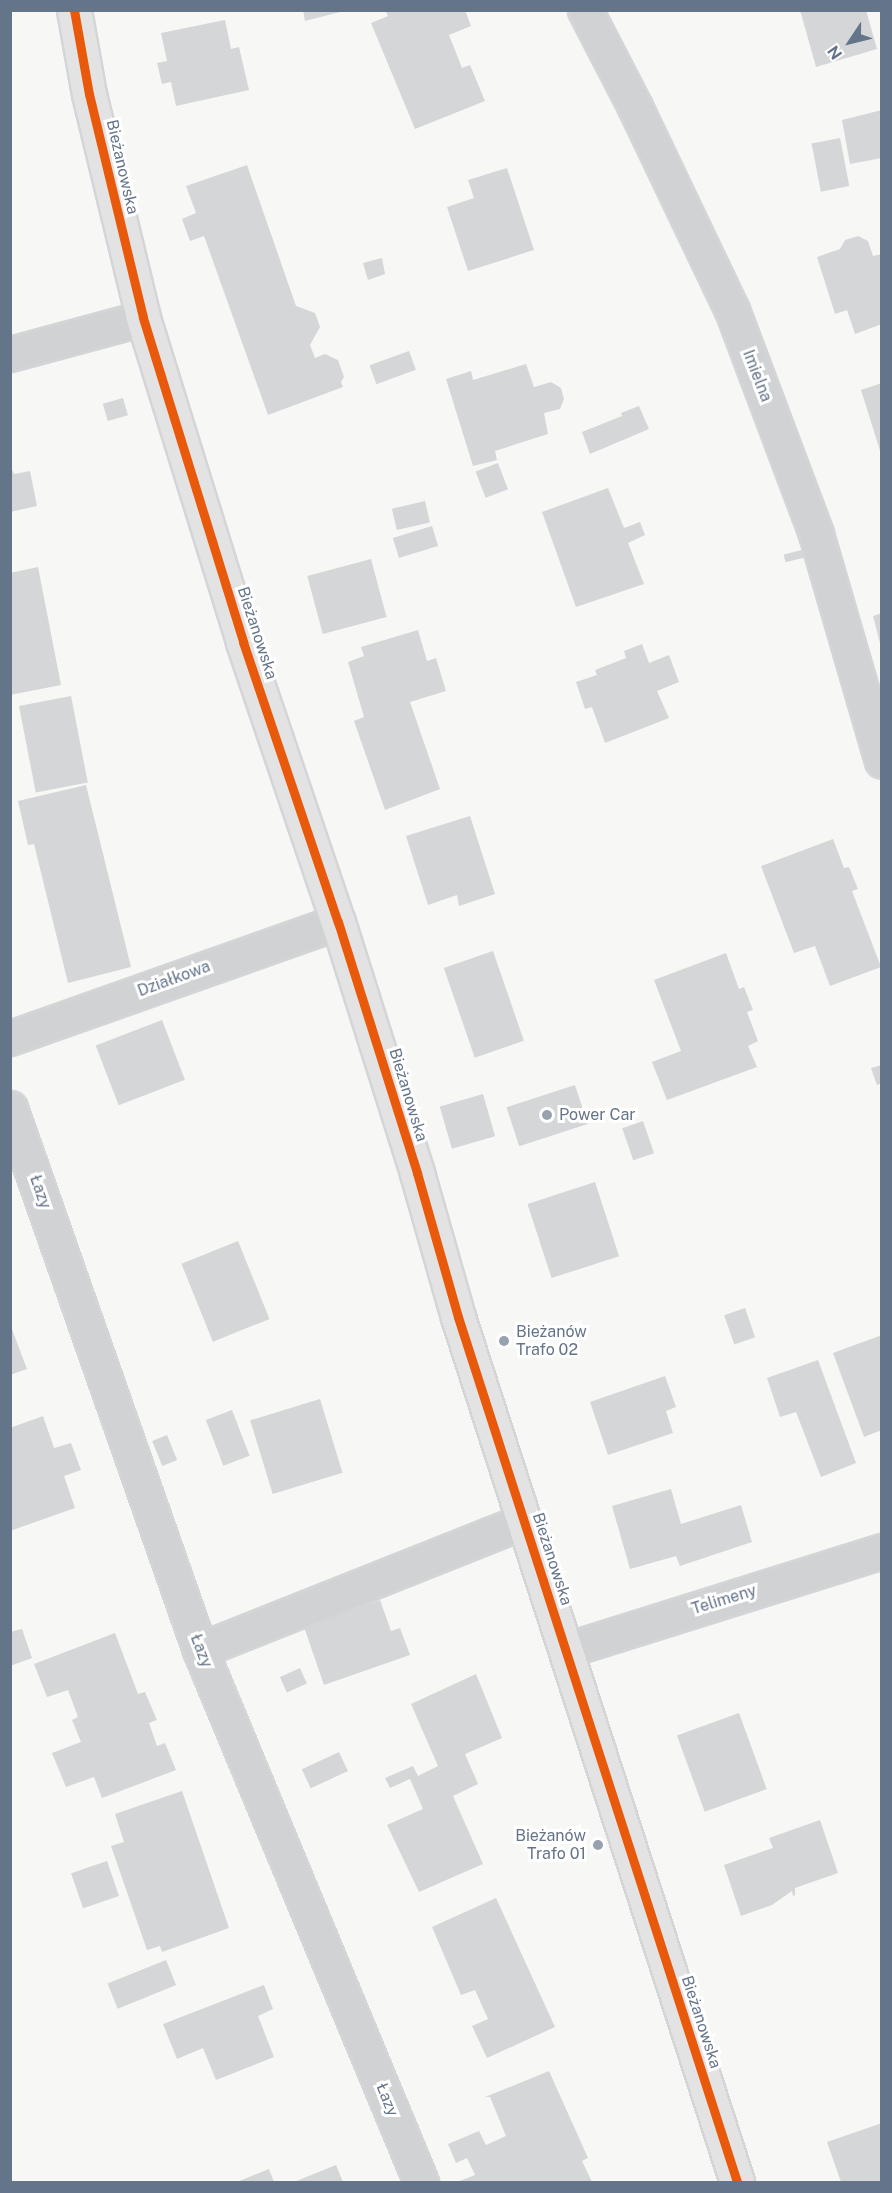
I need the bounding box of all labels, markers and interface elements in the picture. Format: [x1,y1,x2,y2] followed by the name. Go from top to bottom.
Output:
[820,12,880,72] north arrow
[823,42,846,63] text: N
[102,118,142,216] street label: Bieżanowska
[738,347,776,405] street label: Imielna
[233,584,281,682] street label: Bieżanowska
[135,957,213,1001] street label: Działkowa
[385,1046,431,1144] street label: Bieżanowska
[559,1105,636,1125] place label: Power Car
[540,1108,554,1122] marker: Power Car
[25,1173,55,1211] street label: Łazy
[516,1322,587,1360] place label: Bieżanów Trafo 02
[497,1334,511,1348] marker: Bieżanów Trafo 02
[528,1510,576,1608] street label: Bieżanowska
[689,1581,759,1619] street label: Telimeny
[186,1632,216,1670] street label: Łazy
[515,1826,586,1864] place label: Bieżanów Trafo 01
[591,1838,605,1852] marker: Bieżanów Trafo 01
[677,1973,725,2071] street label: Bieżanowska
[372,2081,402,2119] street label: Łazy

